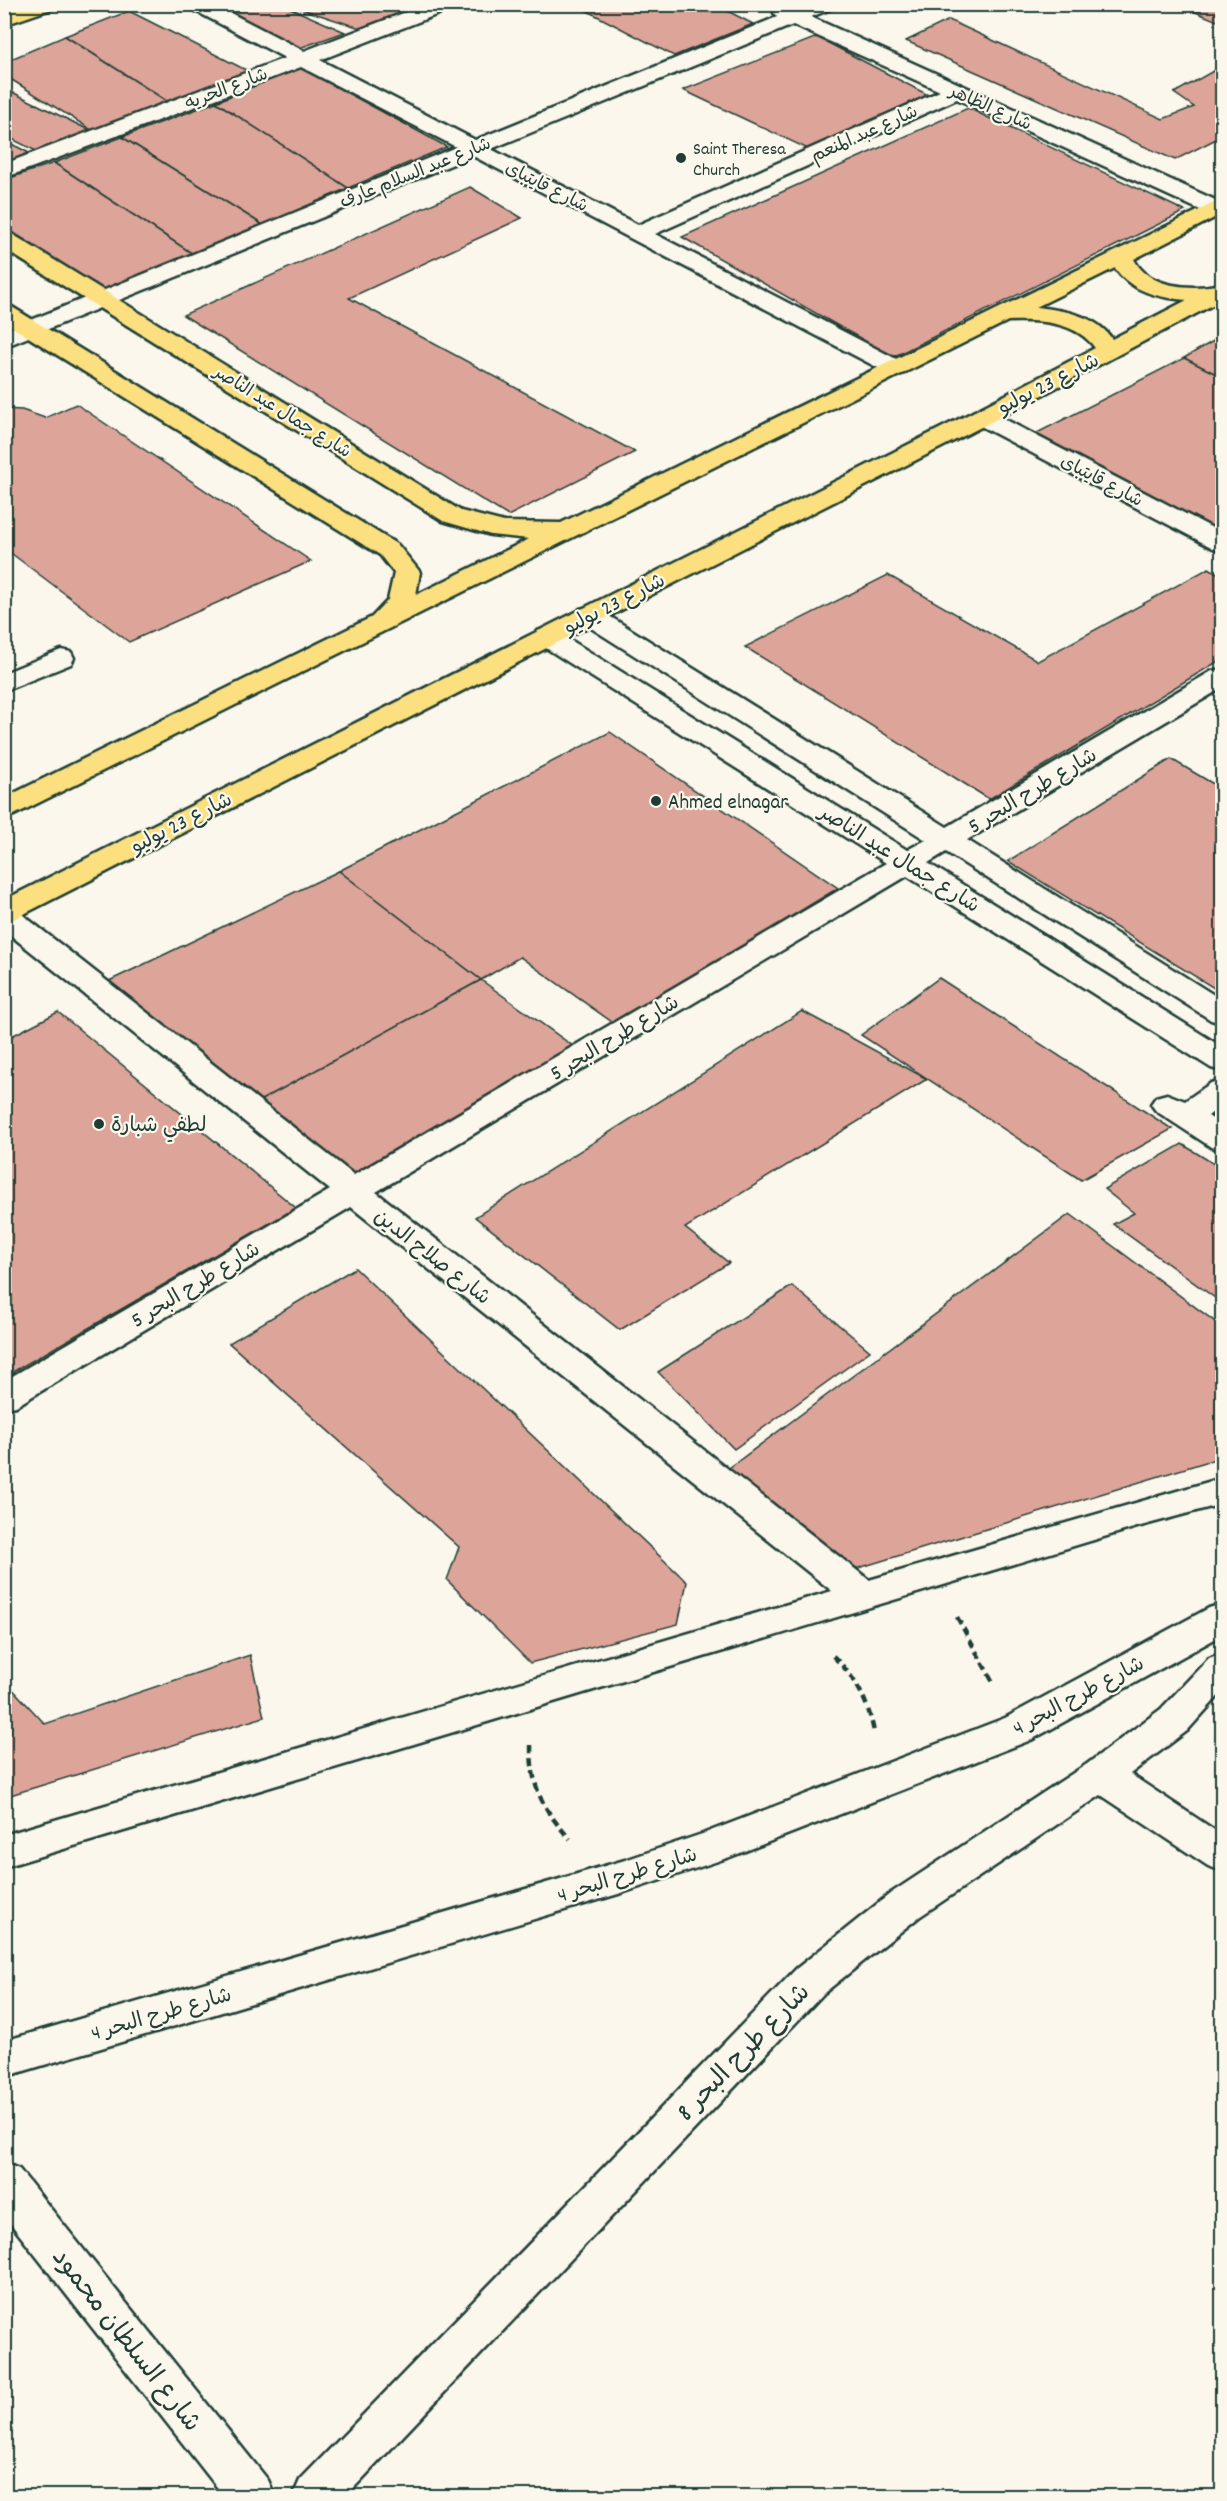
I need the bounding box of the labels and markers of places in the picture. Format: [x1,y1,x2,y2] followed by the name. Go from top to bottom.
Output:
[693,138,786,184] place label: Saint Theresa Church
[674,151,688,165] marker: Saint Theresa Church
[668,789,788,819] place label: Ahmed elnagar
[649,794,663,808] marker: Ahmed elnagar
[111,1112,207,1143] place label: لطفي شبارة
[92,1117,106,1131] marker: لطفي شبارة

